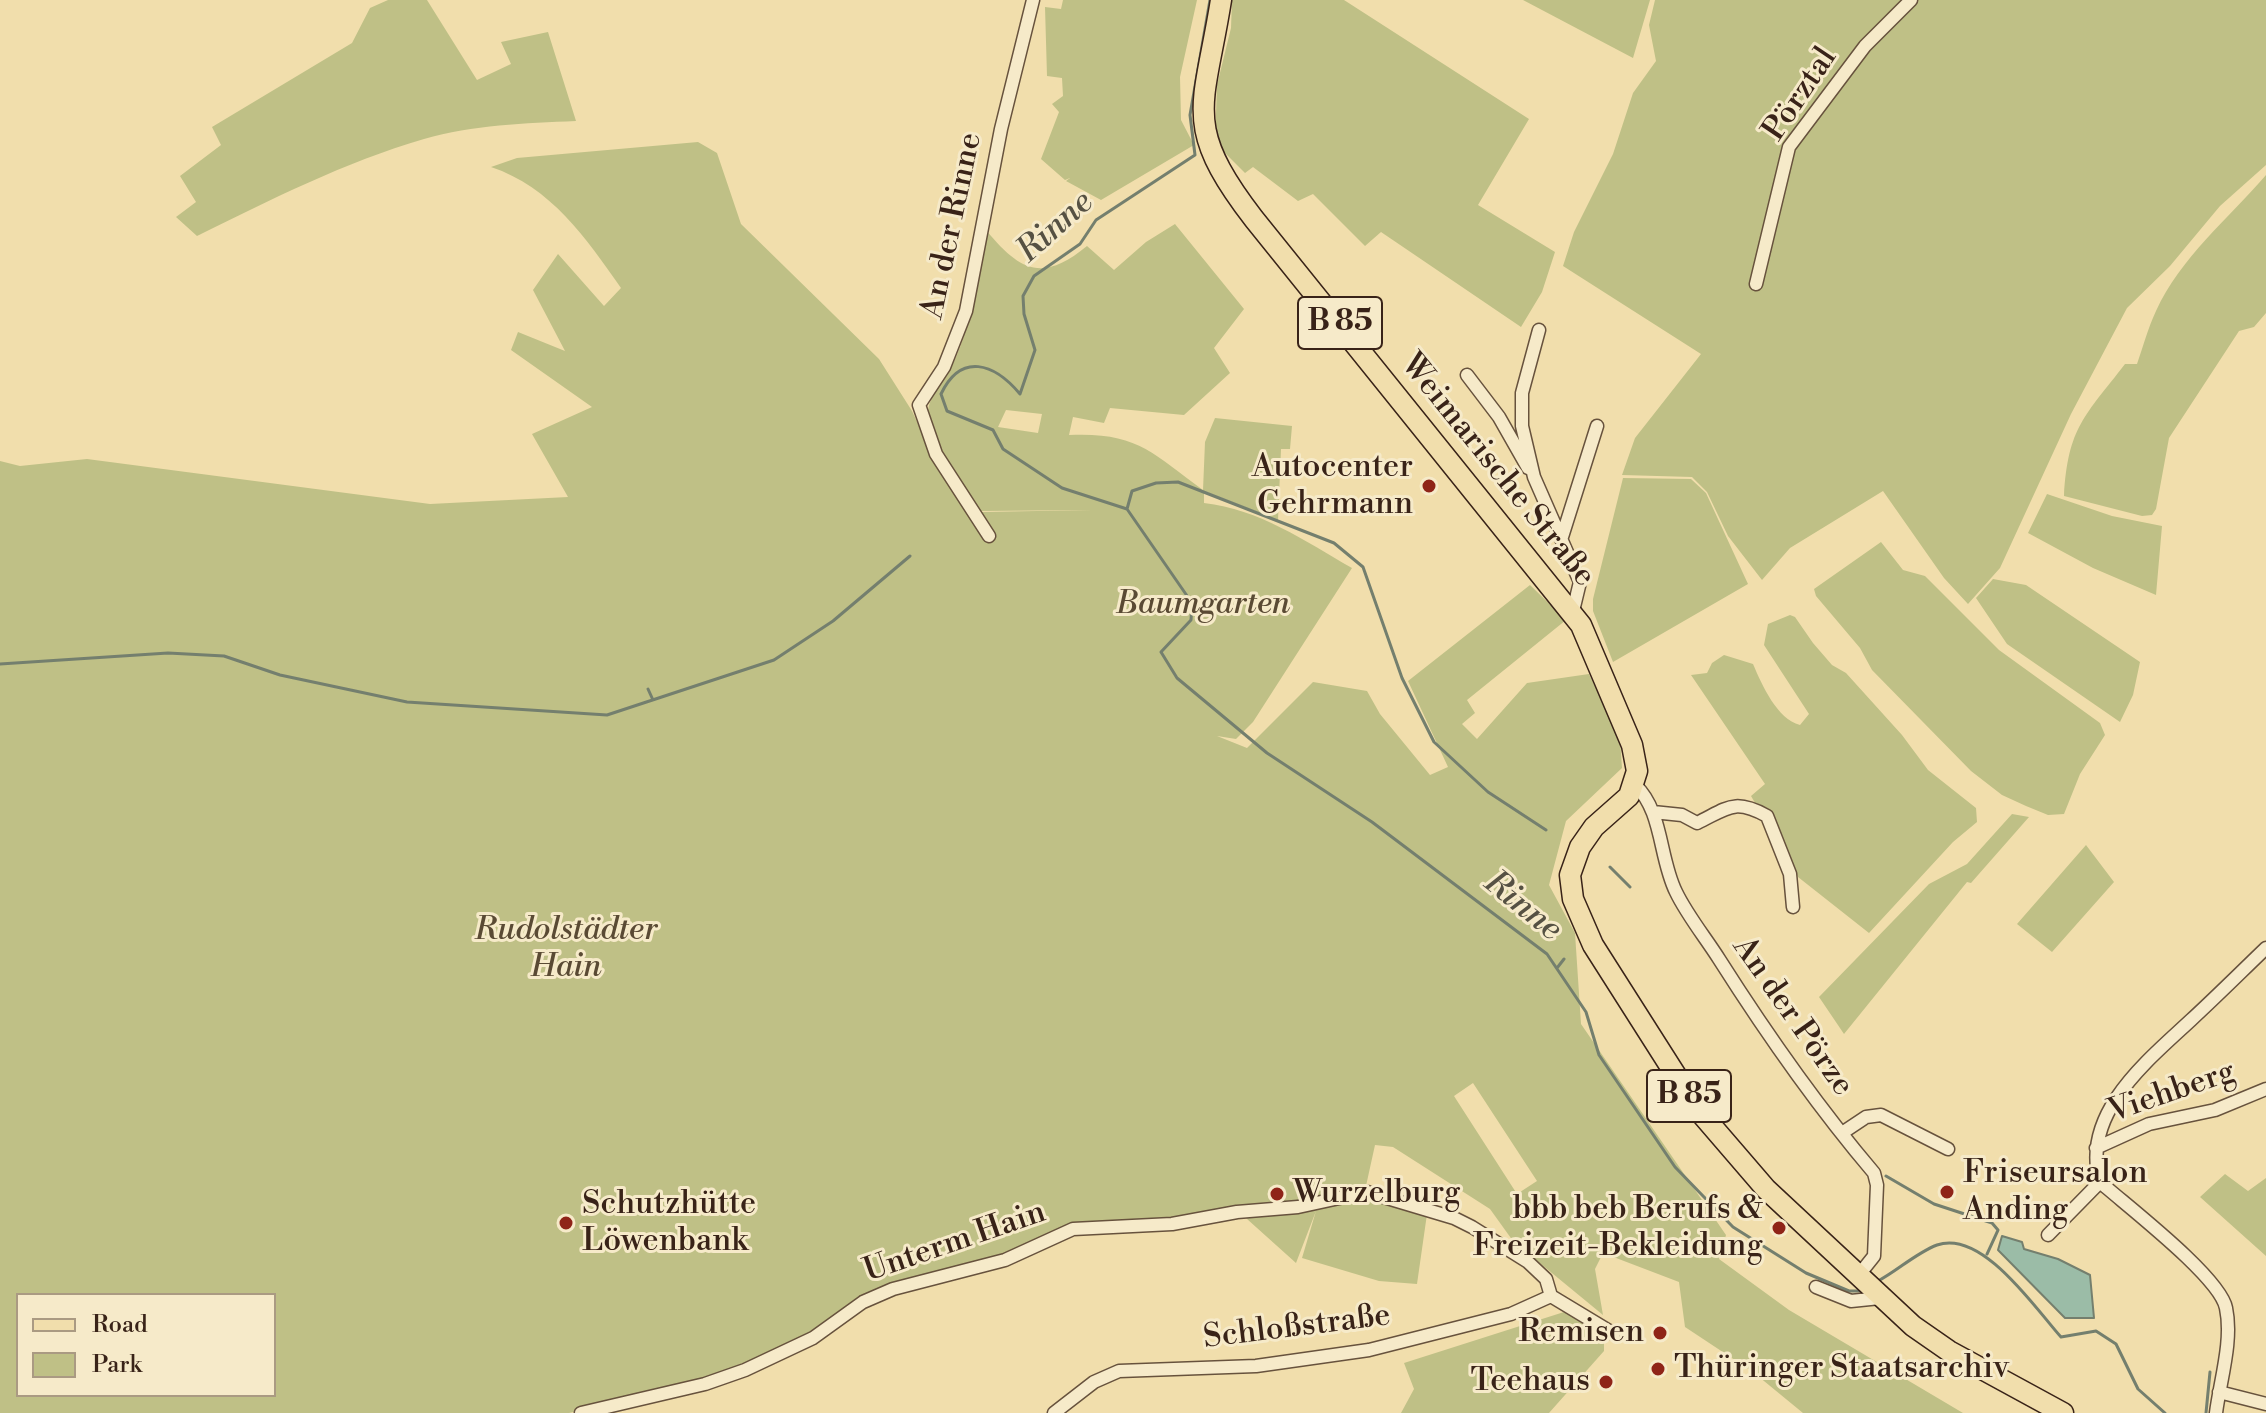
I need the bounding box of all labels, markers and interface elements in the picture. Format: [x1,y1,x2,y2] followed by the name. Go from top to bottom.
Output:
[1756,41,1846,149] street label: Pörztal
[915,129,991,323] street label: An der Rinne
[1009,183,1103,273] water label: Rinne
[1298,297,1382,349] road number: B 85
[1391,347,1603,595] street label: Weimarische Straße
[1252,449,1413,524] place label: Autocenter Gehrmann
[1420,477,1438,495] marker: Autocenter Gehrmann
[1116,586,1290,624] park label: Baumgarten
[1475,863,1569,951] water label: Rinne
[474,912,658,987] park label: Rudolstädter Hain
[1723,930,1861,1104] street label: An der Pörze
[2104,1053,2240,1133] street label: Viehberg
[1647,1070,1731,1122] road number: B 85
[1963,1155,2148,1230] place label: Friseursalon Anding
[1293,1175,1461,1213] place label: Wurzelburg
[1938,1183,1956,1201] marker: Friseursalon Anding
[1268,1185,1286,1203] marker: Wurzelburg
[582,1186,756,1261] place label: Schutzhütte Löwenbank
[1473,1191,1763,1266] place label: bbb beb Berufs & Freizeit-Bekleidung
[859,1194,1051,1292] street label: Unterm Hain
[557,1214,575,1232] marker: Schutzhütte Löwenbank
[1770,1219,1788,1237] marker: bbb beb Berufs & Freizeit-Bekleidung
[16,1293,276,1397] legend
[1201,1297,1393,1359] street label: Schloßstraße
[92,1310,148,1340] text: Road
[1518,1314,1644,1352] place label: Remisen
[1651,1324,1669,1342] marker: Remisen
[92,1350,142,1380] text: Park
[1674,1350,2009,1388] place label: Thüringer Staatsarchiv
[1649,1360,1667,1378] marker: Thüringer Staatsarchiv
[1471,1363,1590,1401] place label: Teehaus
[1597,1373,1615,1391] marker: Teehaus

